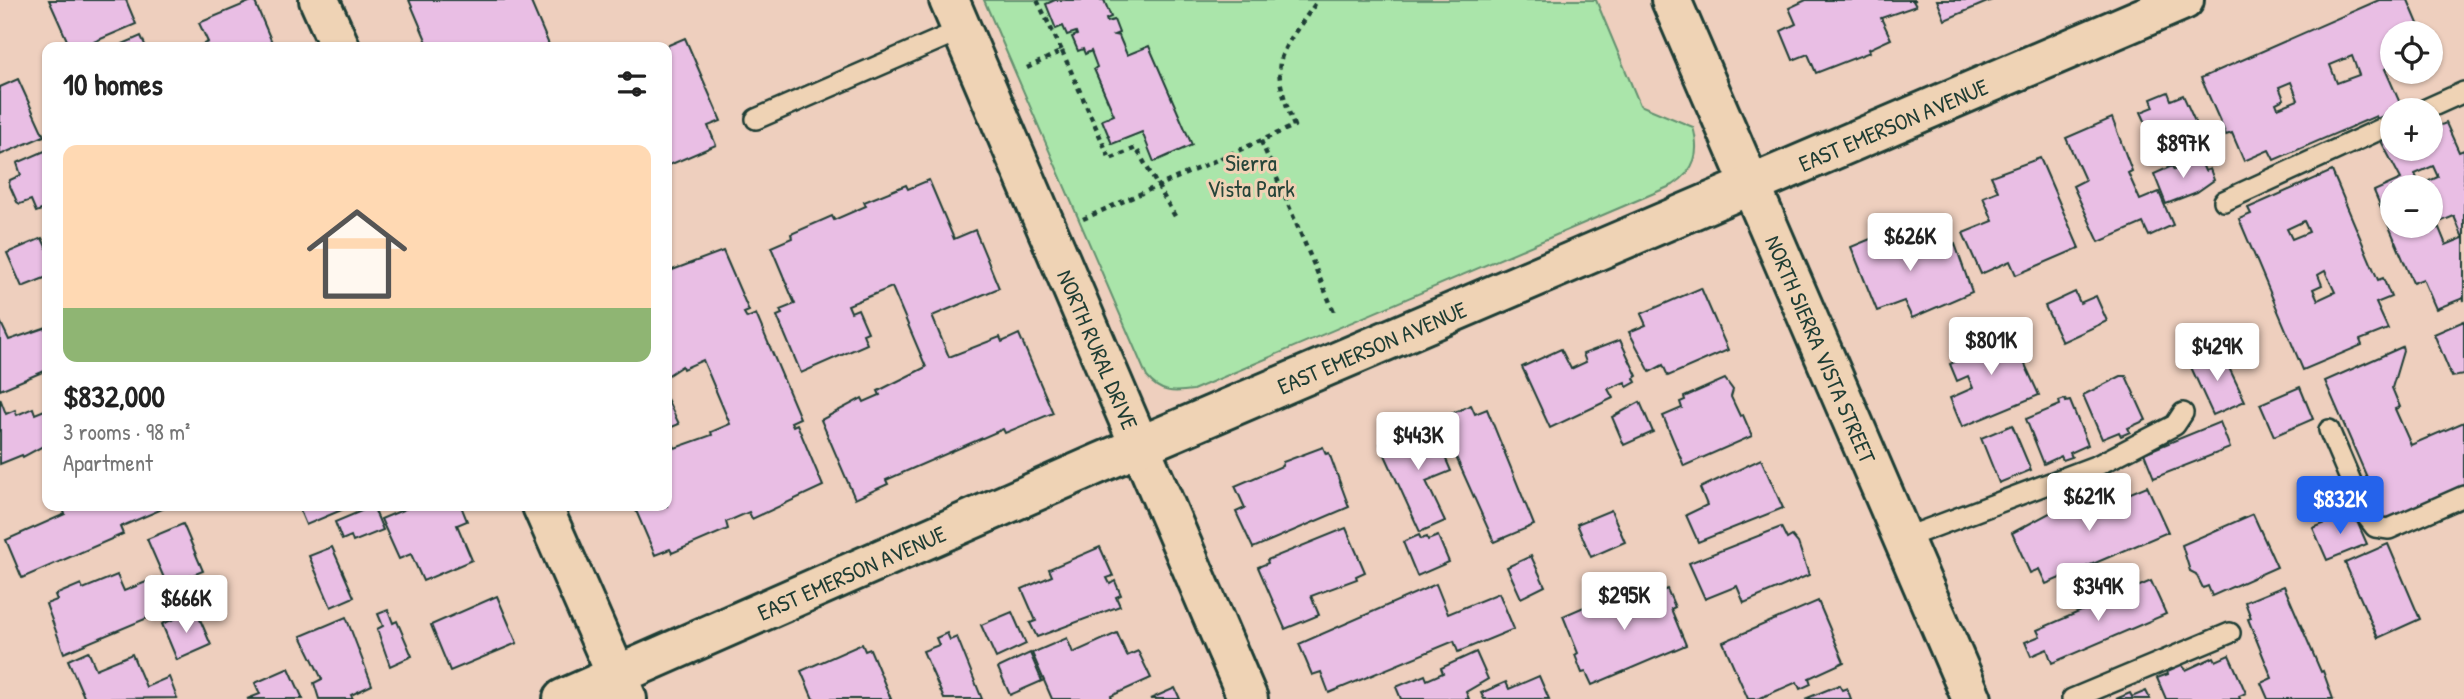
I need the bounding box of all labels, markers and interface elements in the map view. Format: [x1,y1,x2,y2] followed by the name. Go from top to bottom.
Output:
[2380,21,2443,238] map controls
[2380,21,2443,84] button: locate
[63,64,163,104] text: 10 homes
[613,65,651,103] icon: filters
[1794,70,1992,178] street label: EAST EMERSON AVENUE
[2380,98,2443,161] button: +
[2134,120,2232,180] pin: $897K
[2156,127,2210,158] text: $897K
[1207,147,1295,204] park label: Sierra Vista Park
[2380,175,2443,238] button: −
[294,191,420,317] icon: home
[1861,214,1959,273] pin: $626K
[1884,220,1936,251] text: $626K
[1759,230,1884,468] street label: NORTH SIERRA VISTA STREET
[1051,265,1146,434] street label: NORTH RURAL DRIVE
[1272,293,1471,401] street label: EAST EMERSON AVENUE
[1942,318,2040,377] pin: $801K
[1965,324,2017,355] text: $801K
[2168,324,2266,383] pin: $429K
[2191,330,2243,361] text: $429K
[63,376,165,416] text: $832,000
[1369,412,1467,472] pin: $443K
[63,416,190,447] text: 3 rooms · 98 m²
[1392,419,1444,450] text: $443K
[63,447,153,478] text: Apartment
[2040,474,2138,533] pin: $621K
[2291,476,2389,536] pin: $832K
[2063,480,2115,511] text: $621K
[2313,483,2367,514] text: $832K
[752,517,950,627] street label: EAST EMERSON AVENUE
[2049,564,2147,623] pin: $349K
[2072,570,2124,601] text: $349K
[1575,572,1673,632] pin: $295K
[137,576,235,635] pin: $666K
[1598,579,1650,610] text: $295K
[160,582,212,613] text: $666K

